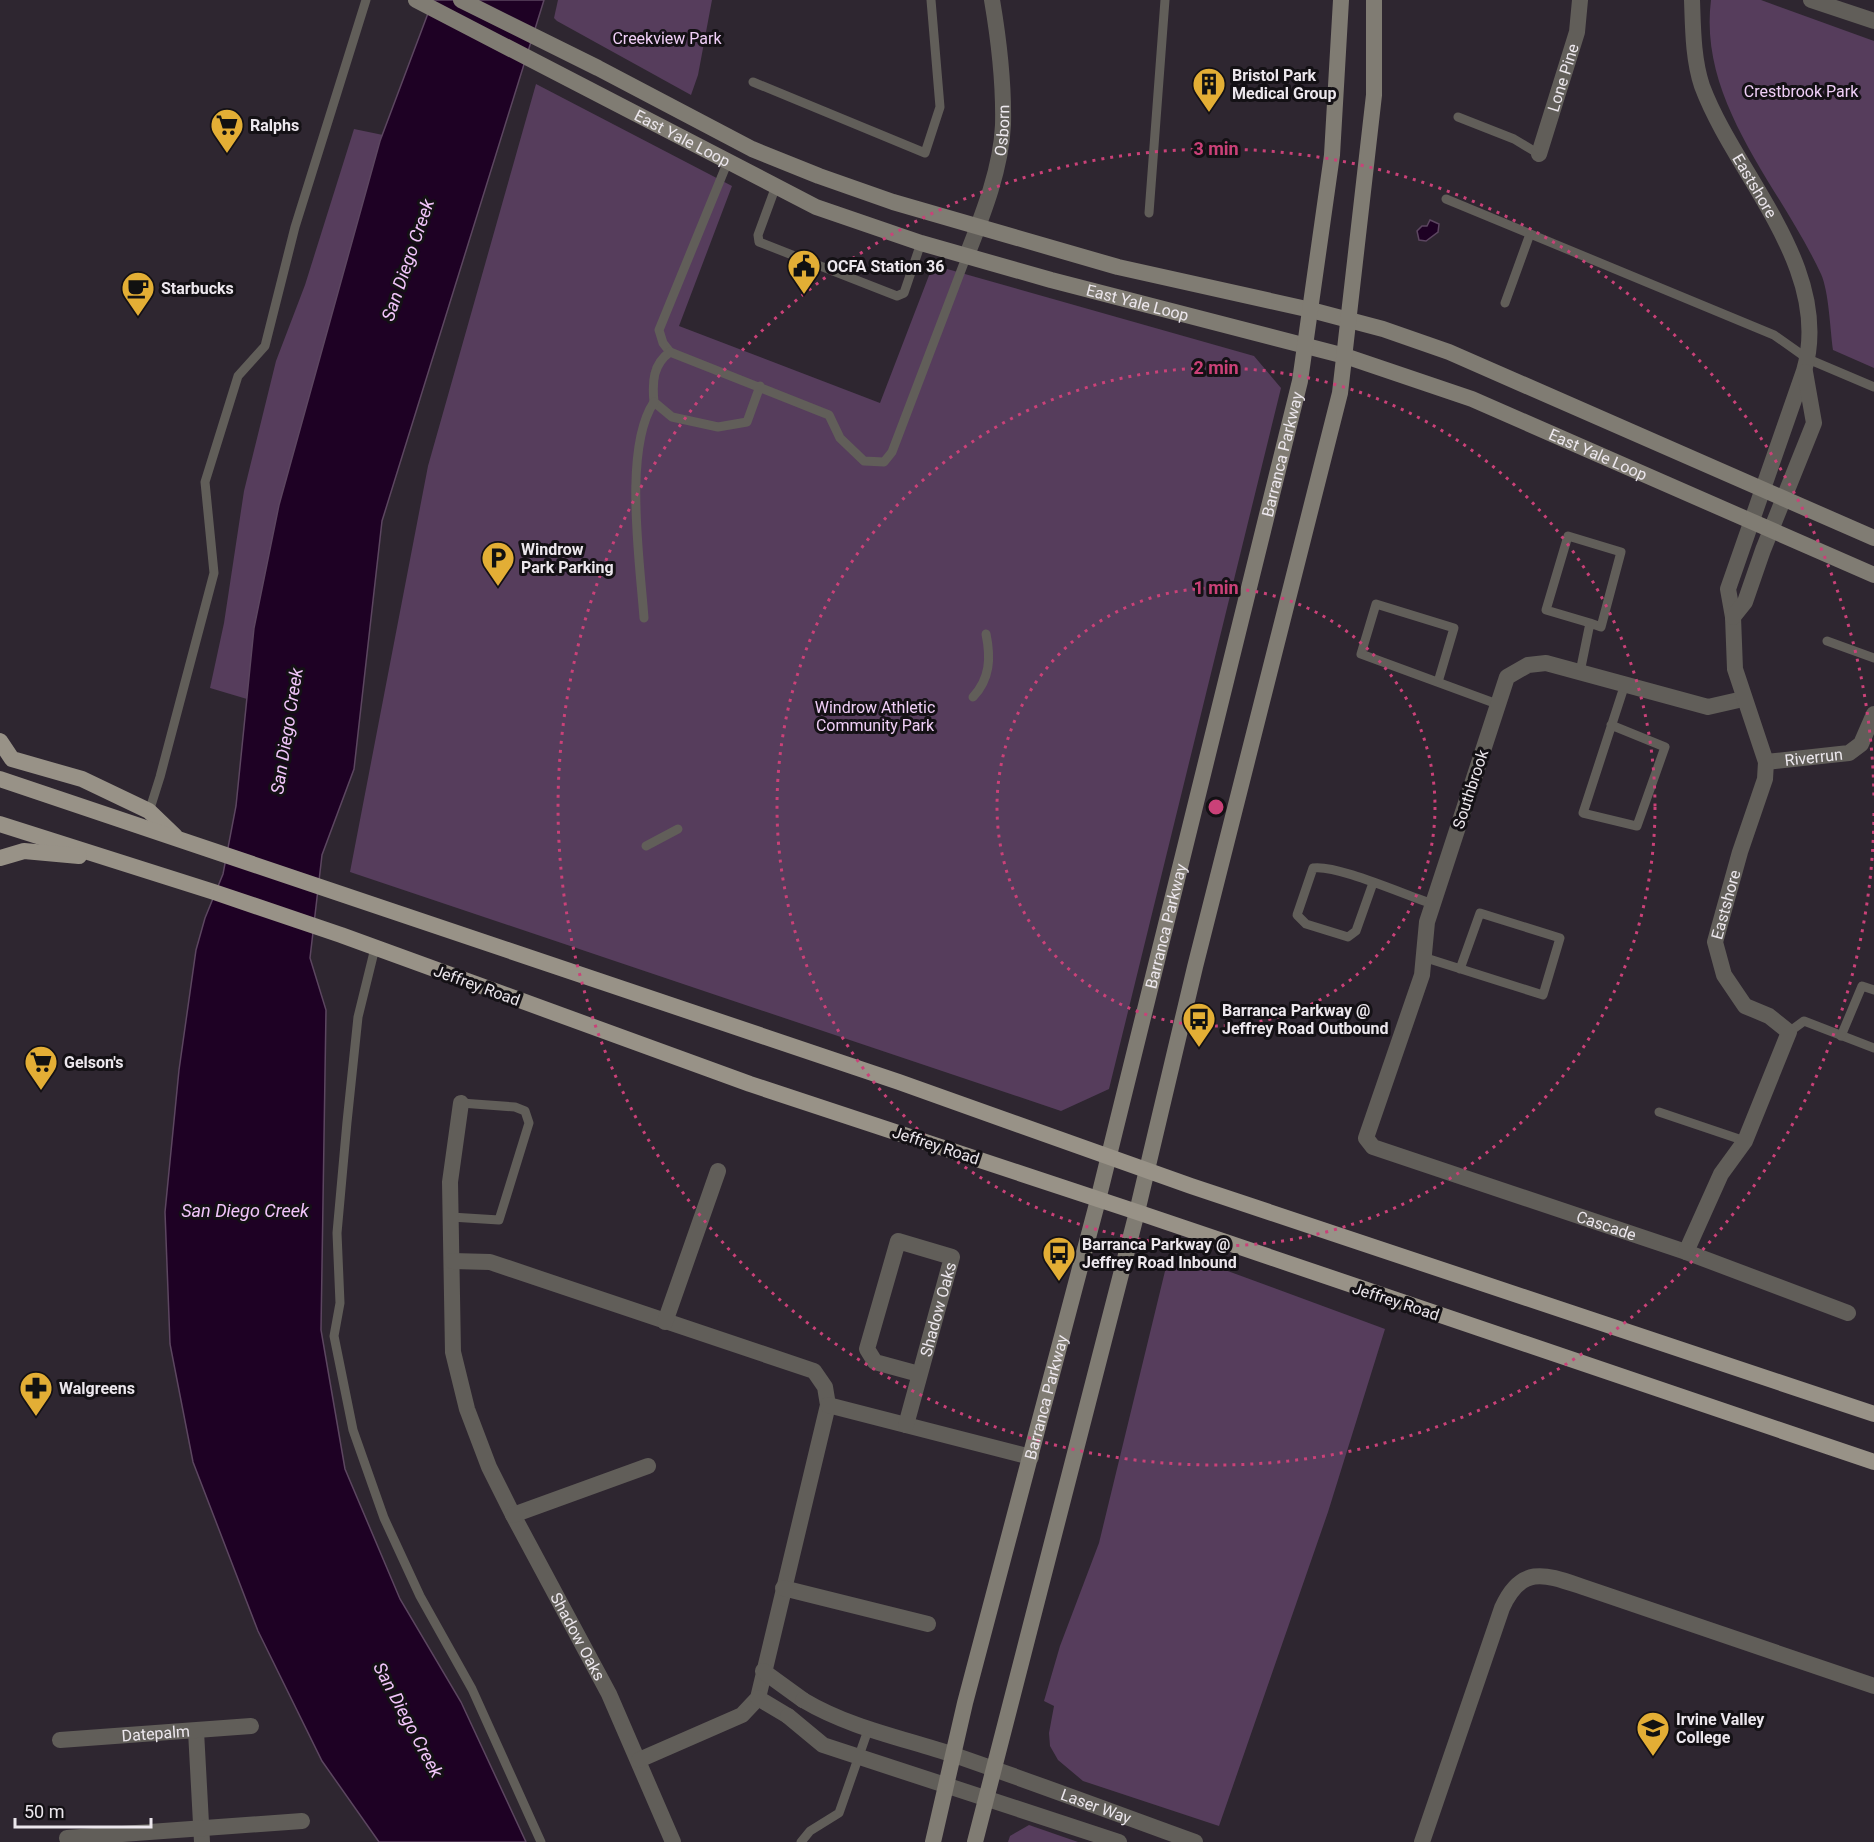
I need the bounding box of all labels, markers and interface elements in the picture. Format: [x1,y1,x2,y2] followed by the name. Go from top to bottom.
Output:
[612,29,722,48] park label: Creekview Park
[1544,41,1583,114] street label: Lone Pine
[1191,66,1227,113] building icon: Bristol Park Medical Group
[1232,66,1337,103] place label: Bristol Park Medical Group
[1744,82,1859,101] park label: Crestbrook Park
[990,105,1013,158] street label: Osborn
[631,106,733,171] street label: East Yale Loop
[209,107,245,154] supermarket icon: Ralphs
[250,116,299,135] place label: Ralphs
[1193,138,1239,159] text: 3 min
[1728,150,1781,221] street label: Eastshore
[377,195,439,324] water label: San Diego Creek
[786,248,822,295] public building icon: OCFA Station 36
[827,257,944,276] place label: OCFA Station 36
[120,270,156,317] cafe icon: Starbucks
[161,279,234,298] place label: Starbucks
[1084,281,1191,325] street label: East Yale Loop
[1193,357,1239,378] text: 2 min
[1258,389,1307,519] street label: Barranca Parkway
[1546,425,1650,484] street label: East Yale Loop
[480,540,516,587] parking icon: Windrow Park Parking
[521,540,614,577] place label: Windrow Park Parking
[1193,577,1239,598] text: 1 min
[266,665,307,796] water label: San Diego Creek
[815,698,935,735] park label: Windrow Athletic Community Park
[1784,745,1844,770] street label: Riverrun
[1449,746,1492,831] street label: Southbrook
[1206,797,1226,817] centre of rings
[1141,861,1191,991] street label: Barranca Parkway
[1707,868,1745,942] street label: Eastshore
[431,961,523,1010] street label: Jeffrey Road
[1181,1001,1217,1048] bus stop icon: Barranca Parkway @ Jeffrey Road Outbound
[1222,1001,1389,1038] place label: Barranca Parkway @ Jeffrey Road Outbound
[23,1044,59,1091] supermarket icon: Gelson's
[64,1053,123,1072] place label: Gelson's
[890,1122,982,1168] street label: Jeffrey Road
[181,1200,310,1221] water label: San Diego Creek
[1574,1207,1639,1245] street label: Cascade
[1041,1235,1077,1282] bus stop icon: Barranca Parkway @ Jeffrey Road Inbound
[1082,1235,1237,1272] place label: Barranca Parkway @ Jeffrey Road Inbound
[916,1260,960,1359] street label: Shadow Oaks
[1350,1278,1442,1324] street label: Jeffrey Road
[1021,1332,1072,1462] street label: Barranca Parkway
[18,1370,54,1417] pharmacy icon: Walgreens
[59,1379,135,1398] place label: Walgreens
[546,1589,609,1684] street label: Shadow Oaks
[369,1659,448,1782] water label: San Diego Creek
[1635,1710,1671,1757] school or university icon: Irvine Valley College
[1676,1710,1765,1747] place label: Irvine Valley College
[121,1722,191,1745] street label: Datepalm
[1058,1785,1134,1828] street label: Laser Way
[15,1791,152,1829] scale bar
[24,1801,64,1822] text: 50 m

